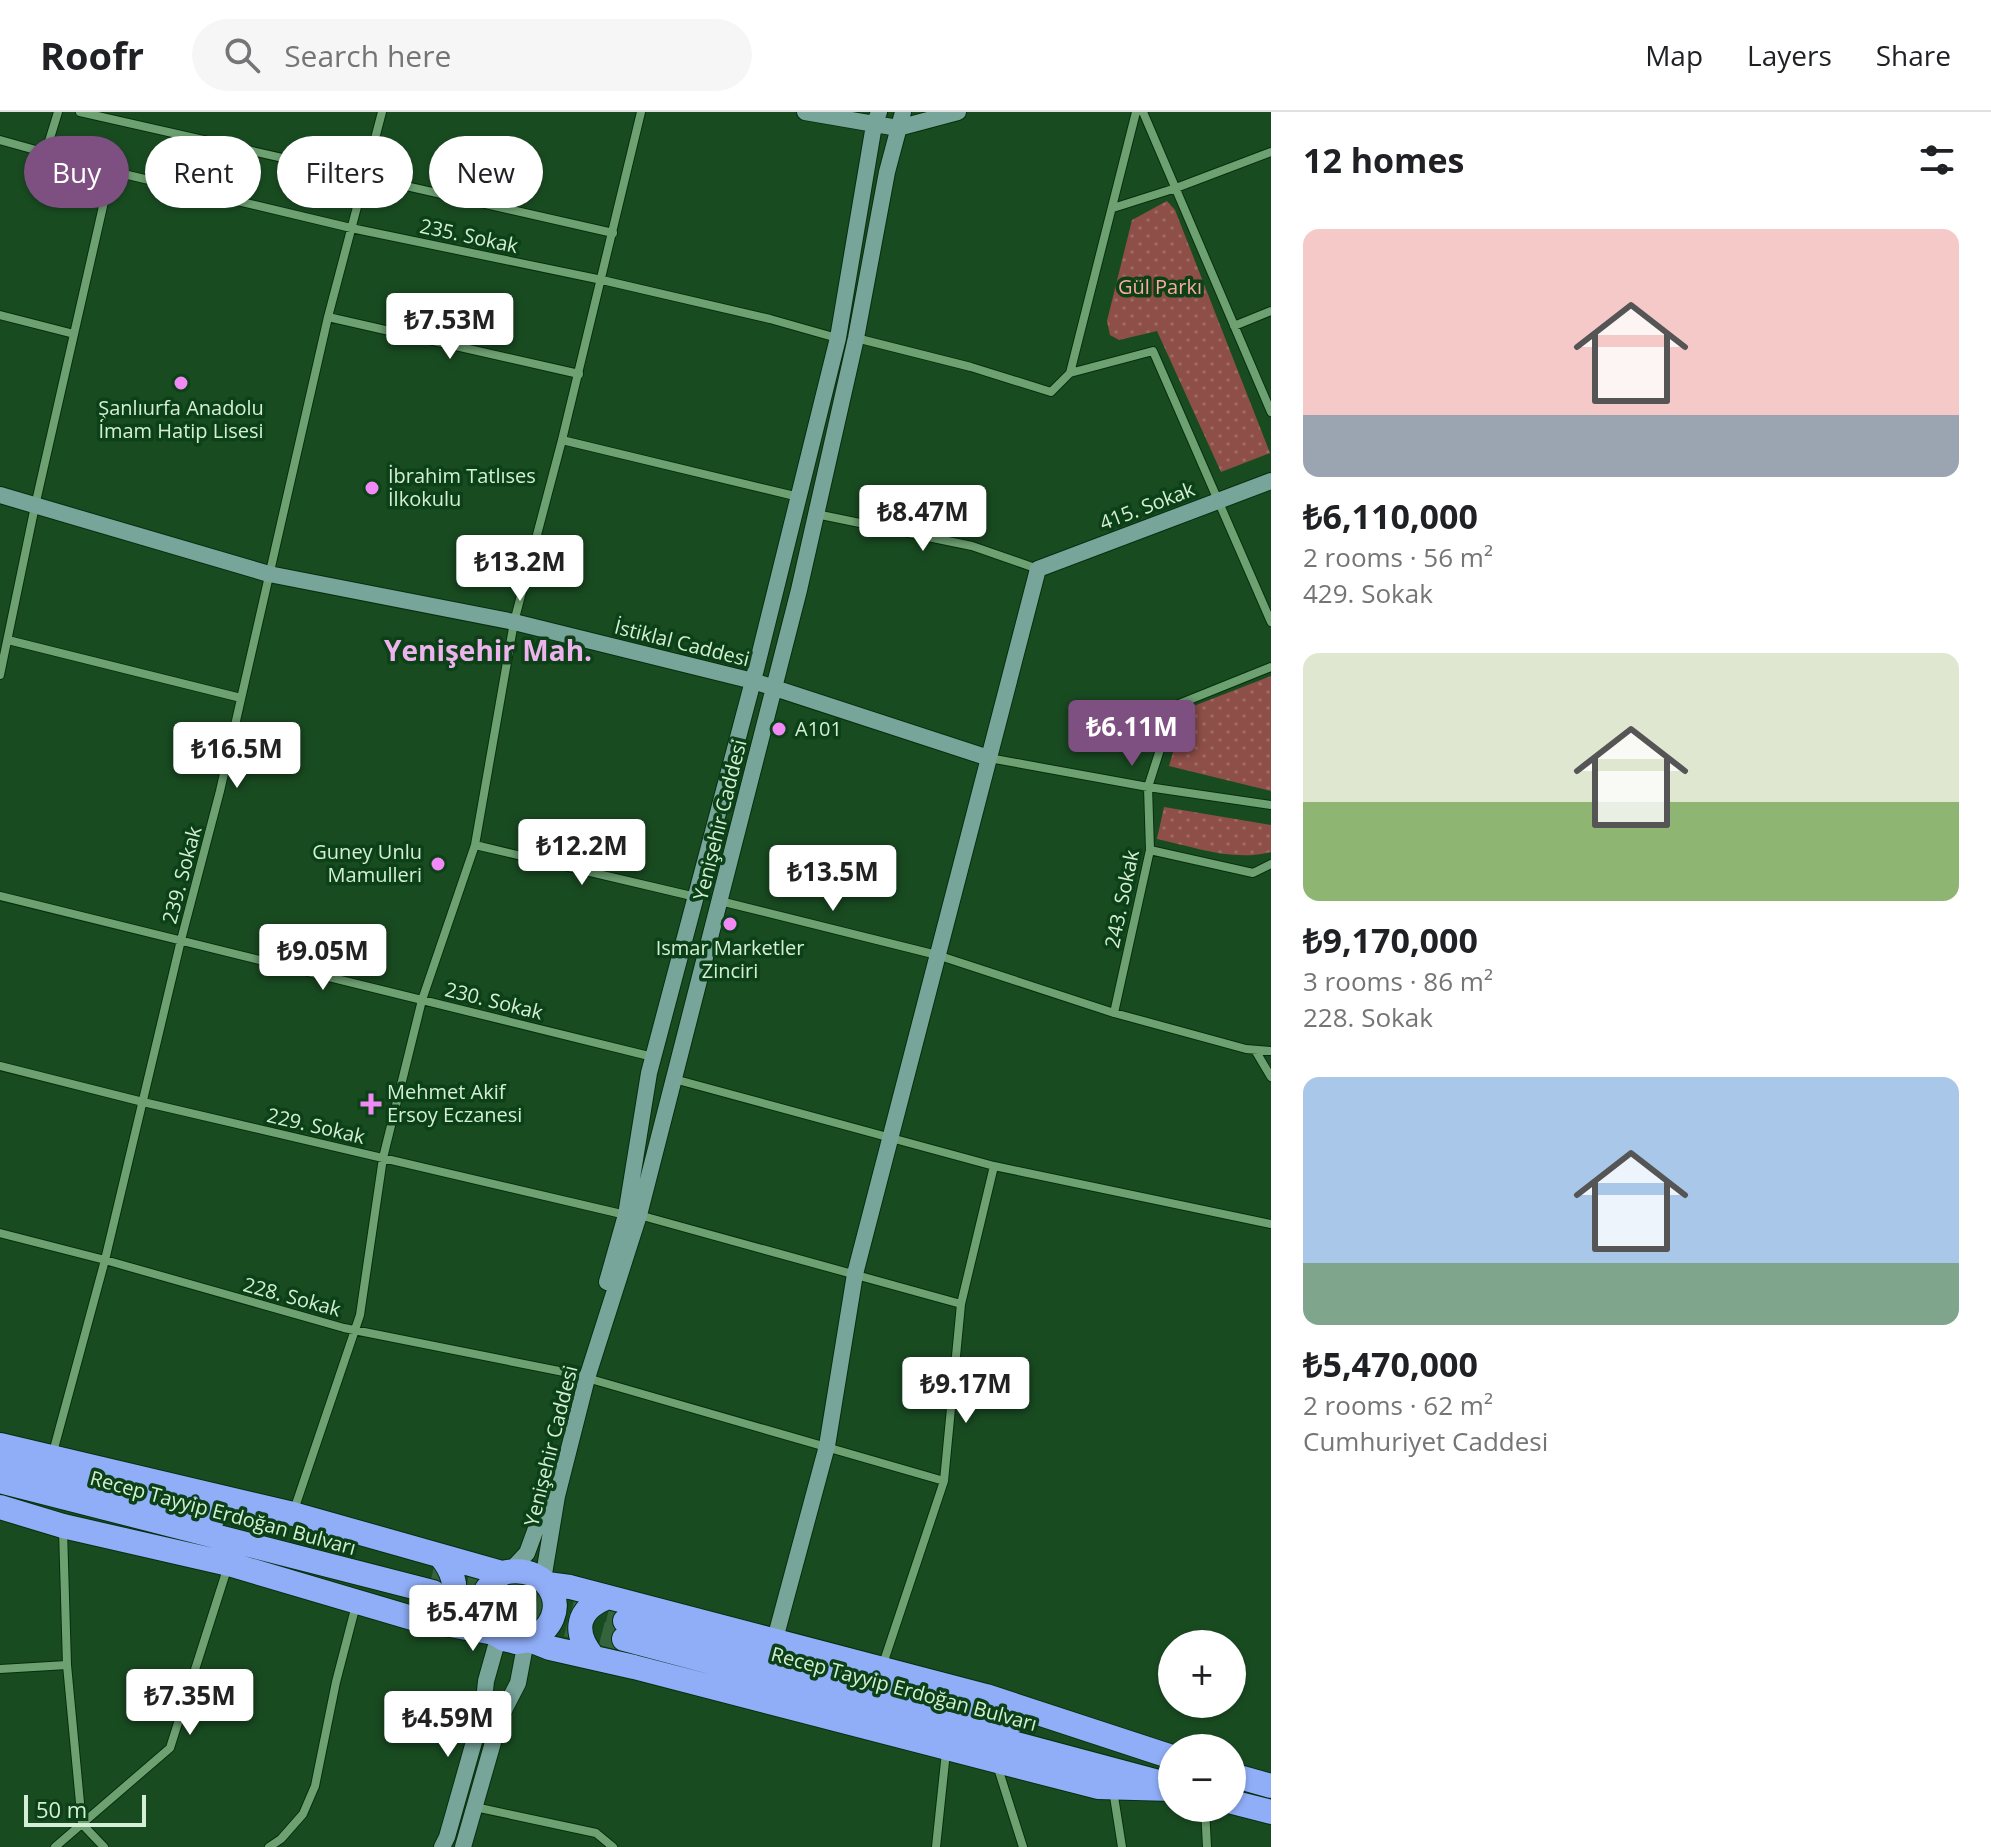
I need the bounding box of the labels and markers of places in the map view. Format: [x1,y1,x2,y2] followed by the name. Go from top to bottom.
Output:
[385,293,515,361] pin: ₺7.53M
[172,374,190,392] marker: Şanlıurfa Anadolu İmam Hatip Lisesi
[98,394,264,444] place label: Şanlıurfa Anadolu İmam Hatip Lisesi
[388,462,536,512] place label: İbrahim Tatlıses İlkokulu
[363,479,381,497] marker: İbrahim Tatlıses İlkokulu
[858,485,988,553] pin: ₺8.47M
[455,535,585,603] pin: ₺13.2M
[1067,700,1197,768] pin: ₺6.11M
[795,715,842,742] place label: A101
[770,720,788,738] marker: A101
[172,722,302,790] pin: ₺16.5M
[517,819,647,887] pin: ₺12.2M
[312,838,422,888] place label: Guney Unlu Mamulleri
[768,845,898,913] pin: ₺13.5M
[429,855,447,873] marker: Guney Unlu Mamulleri
[721,915,739,933] marker: Ismar Marketler Zinciri
[258,924,388,992] pin: ₺9.05M
[656,934,804,984] place label: Ismar Marketler Zinciri
[387,1078,522,1128] place label: Mehmet Akif Ersoy Eczanesi
[362,1095,380,1113] marker: Mehmet Akif Ersoy Eczanesi
[901,1357,1031,1425] pin: ₺9.17M
[408,1585,538,1653] pin: ₺5.47M
[125,1669,255,1737] pin: ₺7.35M
[383,1691,513,1759] pin: ₺4.59M

